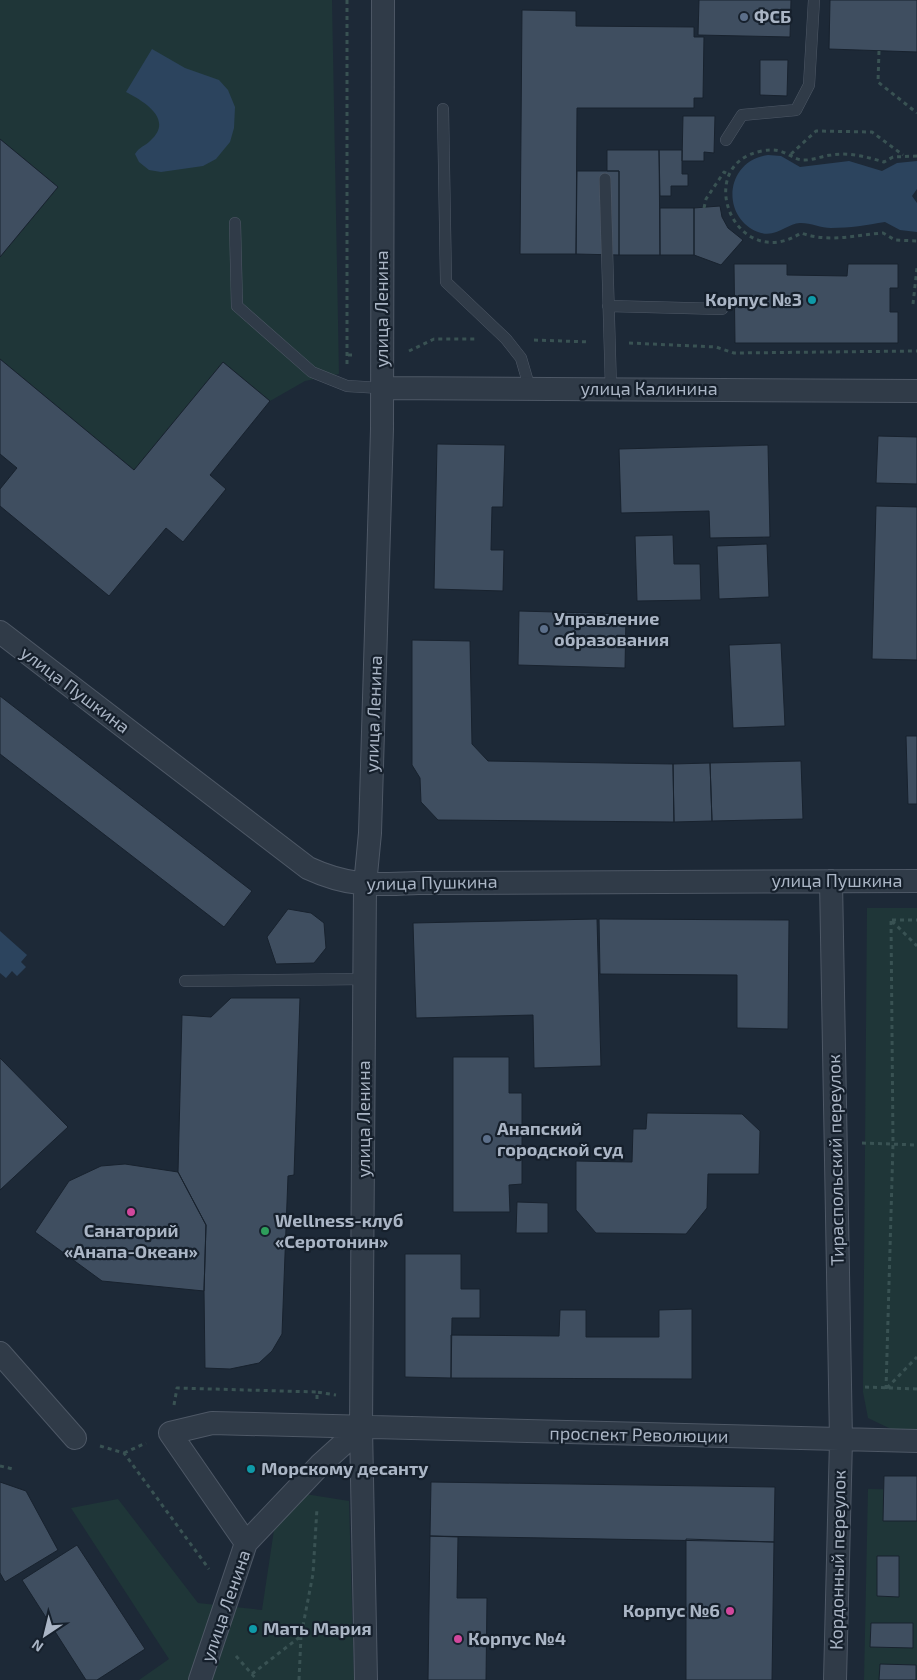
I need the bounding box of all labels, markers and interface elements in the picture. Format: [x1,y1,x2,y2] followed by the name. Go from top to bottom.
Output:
[754,5,791,27] place label: ФСБ
[738,11,750,23] marker: ФСБ
[370,250,392,368] street label: улица Ленина
[705,288,802,310] place label: Корпус №3
[806,294,818,306] marker: Корпус №3
[580,377,718,399] street label: улица Калинина
[554,607,669,650] place label: Управление образования
[538,623,550,635] marker: Управление образования
[17,641,135,737] street label: улица Пушкина
[360,655,386,773] street label: улица Ленина
[771,869,903,891] street label: улица Пушкина
[366,870,498,894] street label: улица Пушкина
[822,1054,848,1266] street label: Тираспольский переулок
[352,1060,374,1178] street label: улица Ленина
[497,1117,623,1160] place label: Анапский городской суд
[481,1133,493,1145] marker: Анапский городской суд
[125,1206,137,1218] marker: Санаторий «Анапа-Океан»
[275,1209,404,1252] place label: Wellness-клуб «Серотонин»
[64,1219,198,1262] place label: Санаторий «Анапа-Океан»
[259,1225,271,1237] marker: Wellness-клуб «Серотонин»
[549,1421,729,1447] street label: проспект Революции
[261,1457,429,1479] place label: Морскому десанту
[245,1463,257,1475] marker: Морскому десанту
[824,1469,850,1650] street label: Кордонный переулок
[196,1547,255,1665] street label: улица Ленина
[623,1599,720,1621] place label: Корпус №6
[724,1605,736,1617] marker: Корпус №6
[20,1610,70,1660] north arrow
[263,1617,372,1639] place label: Мать Мария
[247,1623,259,1635] marker: Мать Мария
[468,1627,566,1649] place label: Корпус №4
[452,1633,464,1645] marker: Корпус №4
[28,1636,46,1656] text: N

